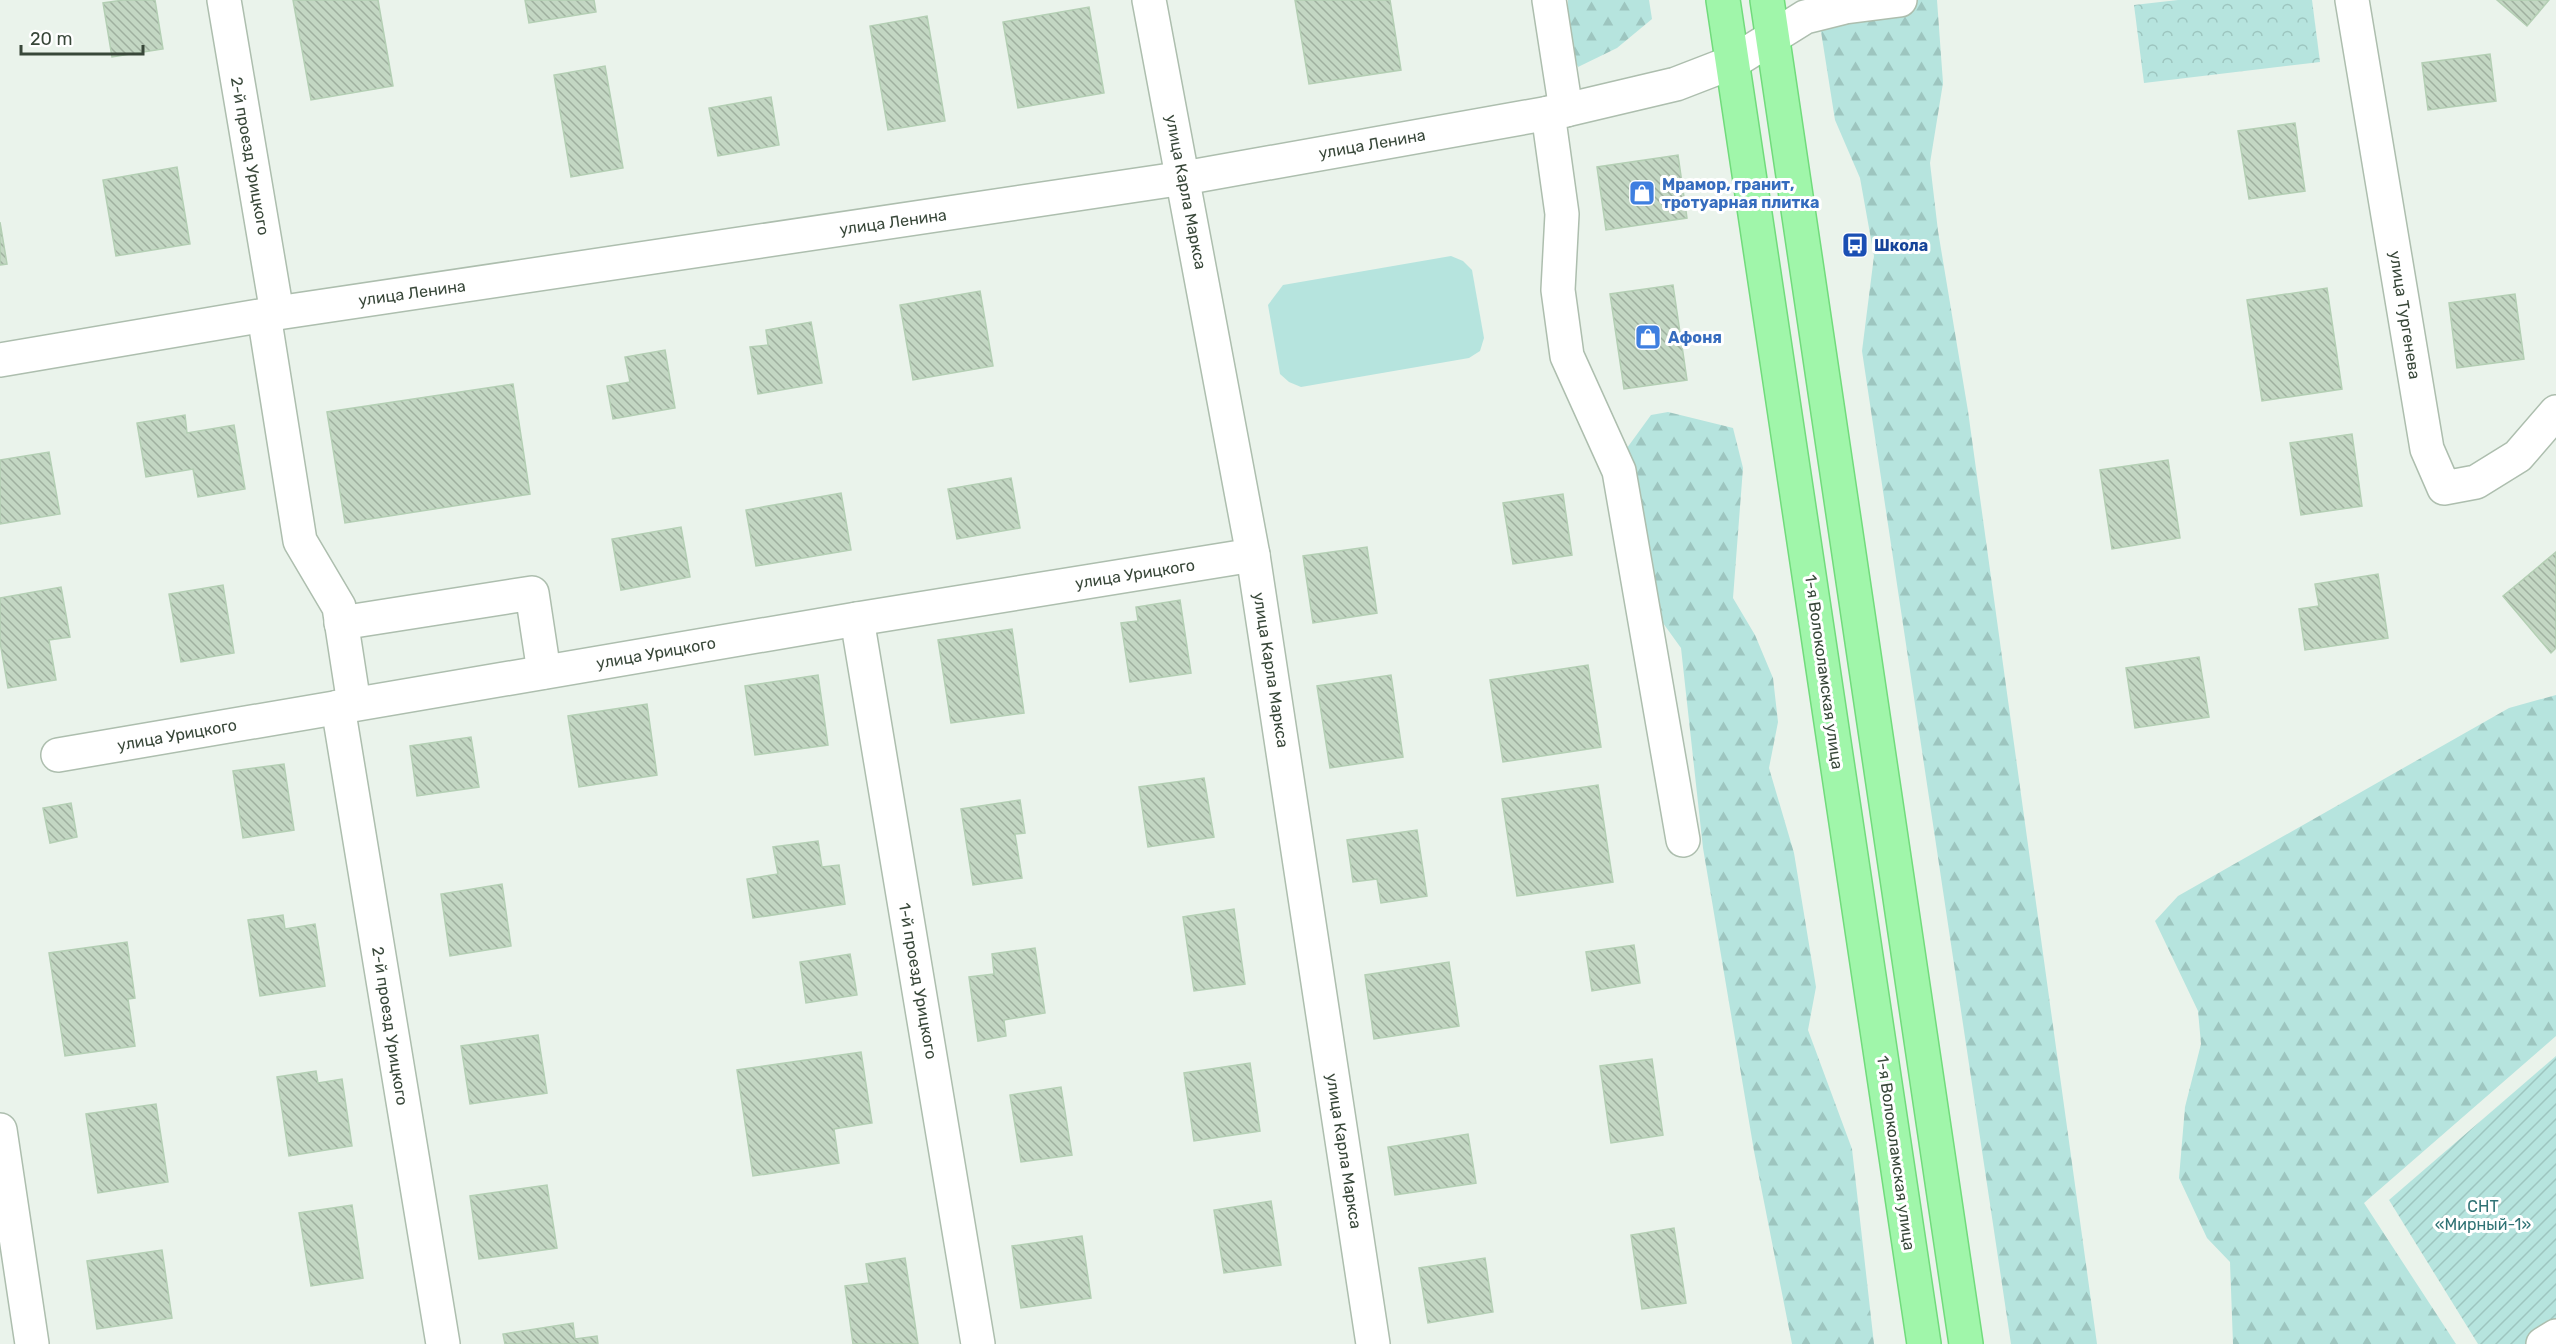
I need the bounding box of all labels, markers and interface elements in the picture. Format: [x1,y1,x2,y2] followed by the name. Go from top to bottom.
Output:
[21,18,142,56] scale bar
[30,28,72,50] text: 20 m
[227,75,273,237] street label: 2-й проезд Урицкого
[1162,113,1210,271] street label: улица Карла Маркса
[1317,125,1427,163] street label: улица Ленина
[1662,175,1819,212] place label: Мрамор, гранит, тротуарная плитка
[1627,178,1657,208] shop icon: Мрамор, гранит, тротуарная плитка
[838,205,948,239] street label: улица Ленина
[1840,230,1870,260] bus stop icon: Школа
[1874,236,1928,255] place label: Школа
[2385,249,2425,381] street label: улица Тургенева
[357,276,467,310] street label: улица Ленина
[1633,322,1663,352] shop icon: Афоня
[1668,328,1722,347] place label: Афоня
[1074,555,1196,593] street label: улица Урицкого
[1801,573,1847,771] street label: 1-я Волоколамская улица
[1249,591,1293,749] street label: улица Карла Маркса
[595,633,717,673] street label: улица Урицкого
[116,715,238,755] street label: улица Урицкого
[895,901,941,1061] street label: 1-й проезд Урицкого
[368,945,412,1107] street label: 2-й проезд Урицкого
[1873,1054,1919,1252] street label: 1-я Волоколамская улица
[1322,1072,1366,1230] street label: улица Карла Маркса
[2435,1197,2531,1234] park label: СНТ «Мирный-1»

